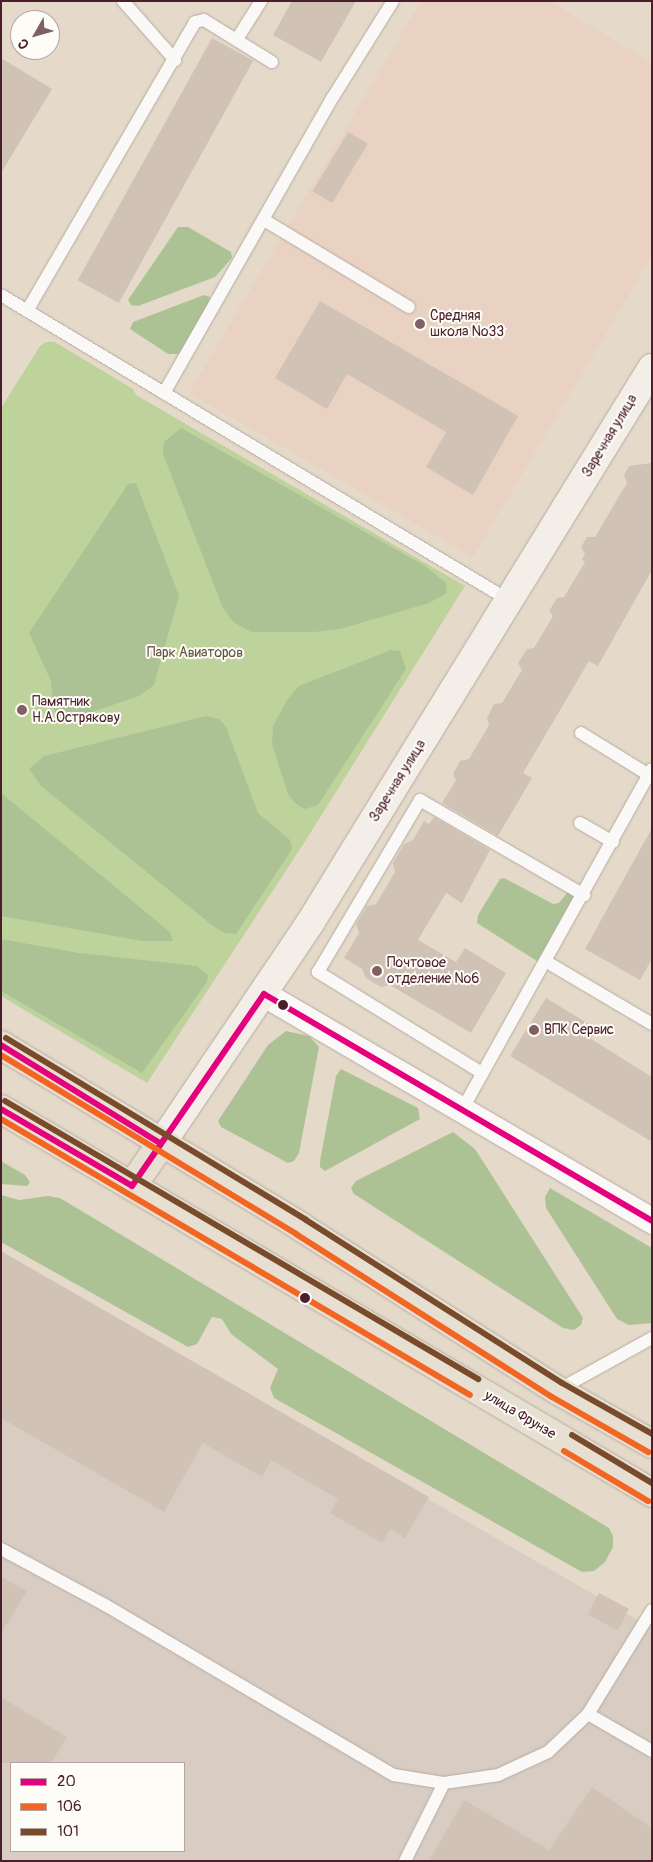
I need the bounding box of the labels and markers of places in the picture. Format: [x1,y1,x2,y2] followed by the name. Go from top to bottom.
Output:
[430,308,504,341] place label: Средняя школа №33
[414,318,426,330] marker: Средняя школа №33
[32,694,120,726] place label: Памятник Н.А.Острякову
[16,704,28,716] marker: Памятник Н.А.Острякову
[387,955,479,988] place label: Почтовое отделение №6
[371,965,383,977] marker: Почтовое отделение №6
[278,1000,288,1010] unlabelled marker
[544,1022,614,1038] place label: ВПК Сервис
[528,1024,540,1036] marker: ВПК Сервис
[300,1293,310,1303] unlabelled marker

